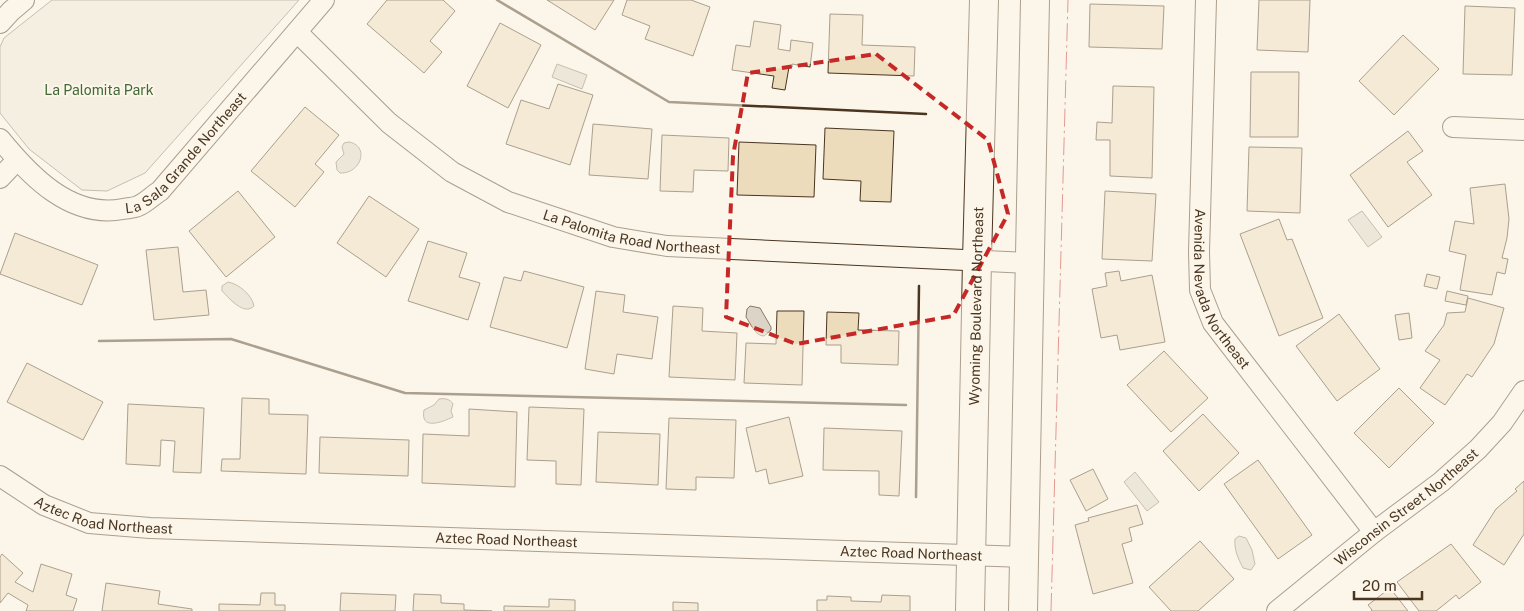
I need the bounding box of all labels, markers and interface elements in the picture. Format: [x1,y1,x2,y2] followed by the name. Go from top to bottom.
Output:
[44,82,154,98] park label: La Palomita Park
[124,89,249,217] street label: La Sala Grande Northeast
[541,206,721,256] street label: La Palomita Road Northeast
[966,207,986,406] street label: Wyoming Boulevard Northeast
[1191,208,1253,372] street label: Avenida Nevada Northeast
[1331,445,1481,569] street label: Wisconsin Street Northeast
[31,493,173,537] street label: Aztec Road Northeast
[435,529,578,550] street label: Aztec Road Northeast
[840,543,983,564] street label: Aztec Road Northeast
[1354,568,1422,600] scale bar
[1362,577,1397,594] text: 20 m

